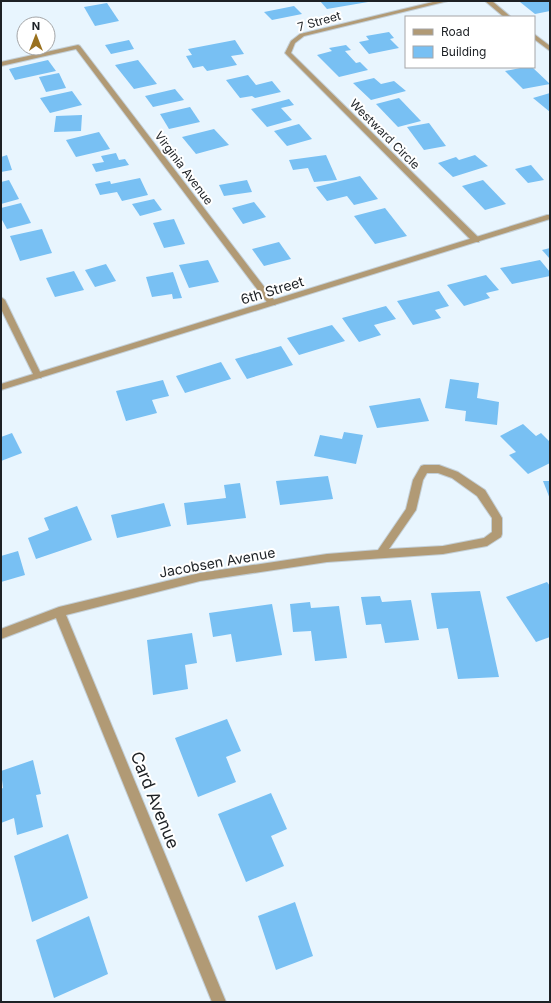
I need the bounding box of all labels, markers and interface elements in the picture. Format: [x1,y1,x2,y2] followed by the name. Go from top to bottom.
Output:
[296,8,342,34] street label: 7 Street
[16,16,56,56] north arrow
[405,16,535,68] legend
[32,19,40,33] text: N
[441,24,470,39] text: Road
[441,44,486,59] text: Building
[347,96,423,172] street label: Westward Circle
[152,128,216,208] street label: Virginia Avenue
[238,272,306,308] street label: 6th Street
[158,543,276,581] street label: Jacobsen Avenue
[126,749,184,852] street label: Card Avenue

